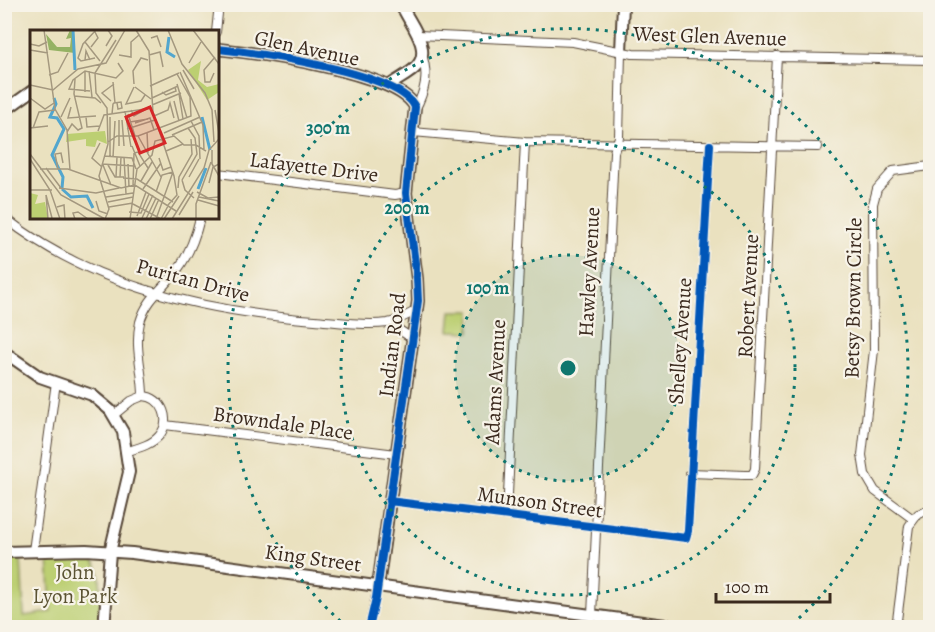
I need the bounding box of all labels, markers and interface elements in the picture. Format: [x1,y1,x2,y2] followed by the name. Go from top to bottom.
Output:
[632,19,787,53] street label: West Glen Avenue
[252,23,362,73] street label: Glen Avenue
[30,30,219,219] inset map
[306,116,350,140] text: 300 m
[248,145,380,189] street label: Lafayette Drive
[384,196,430,220] text: 200 m
[572,206,606,338] street label: Hawley Avenue
[838,217,868,379] street label: Betsy Brown Circle
[731,233,765,359] street label: Robert Avenue
[133,251,253,309] street label: Puritan Drive
[467,276,509,300] text: 100 m
[662,277,698,405] street label: Shelley Avenue
[372,290,412,399] street label: Indian Road
[478,319,512,446] street label: Adams Avenue
[558,358,578,378] centre of rings
[211,399,355,447] street label: Browndale Place
[475,479,605,525] street label: Munson Street
[263,537,363,579] street label: King Street
[33,558,118,610] park label: John Lyon Park
[716,566,830,604] scale bar
[725,575,769,599] text: 100 m

